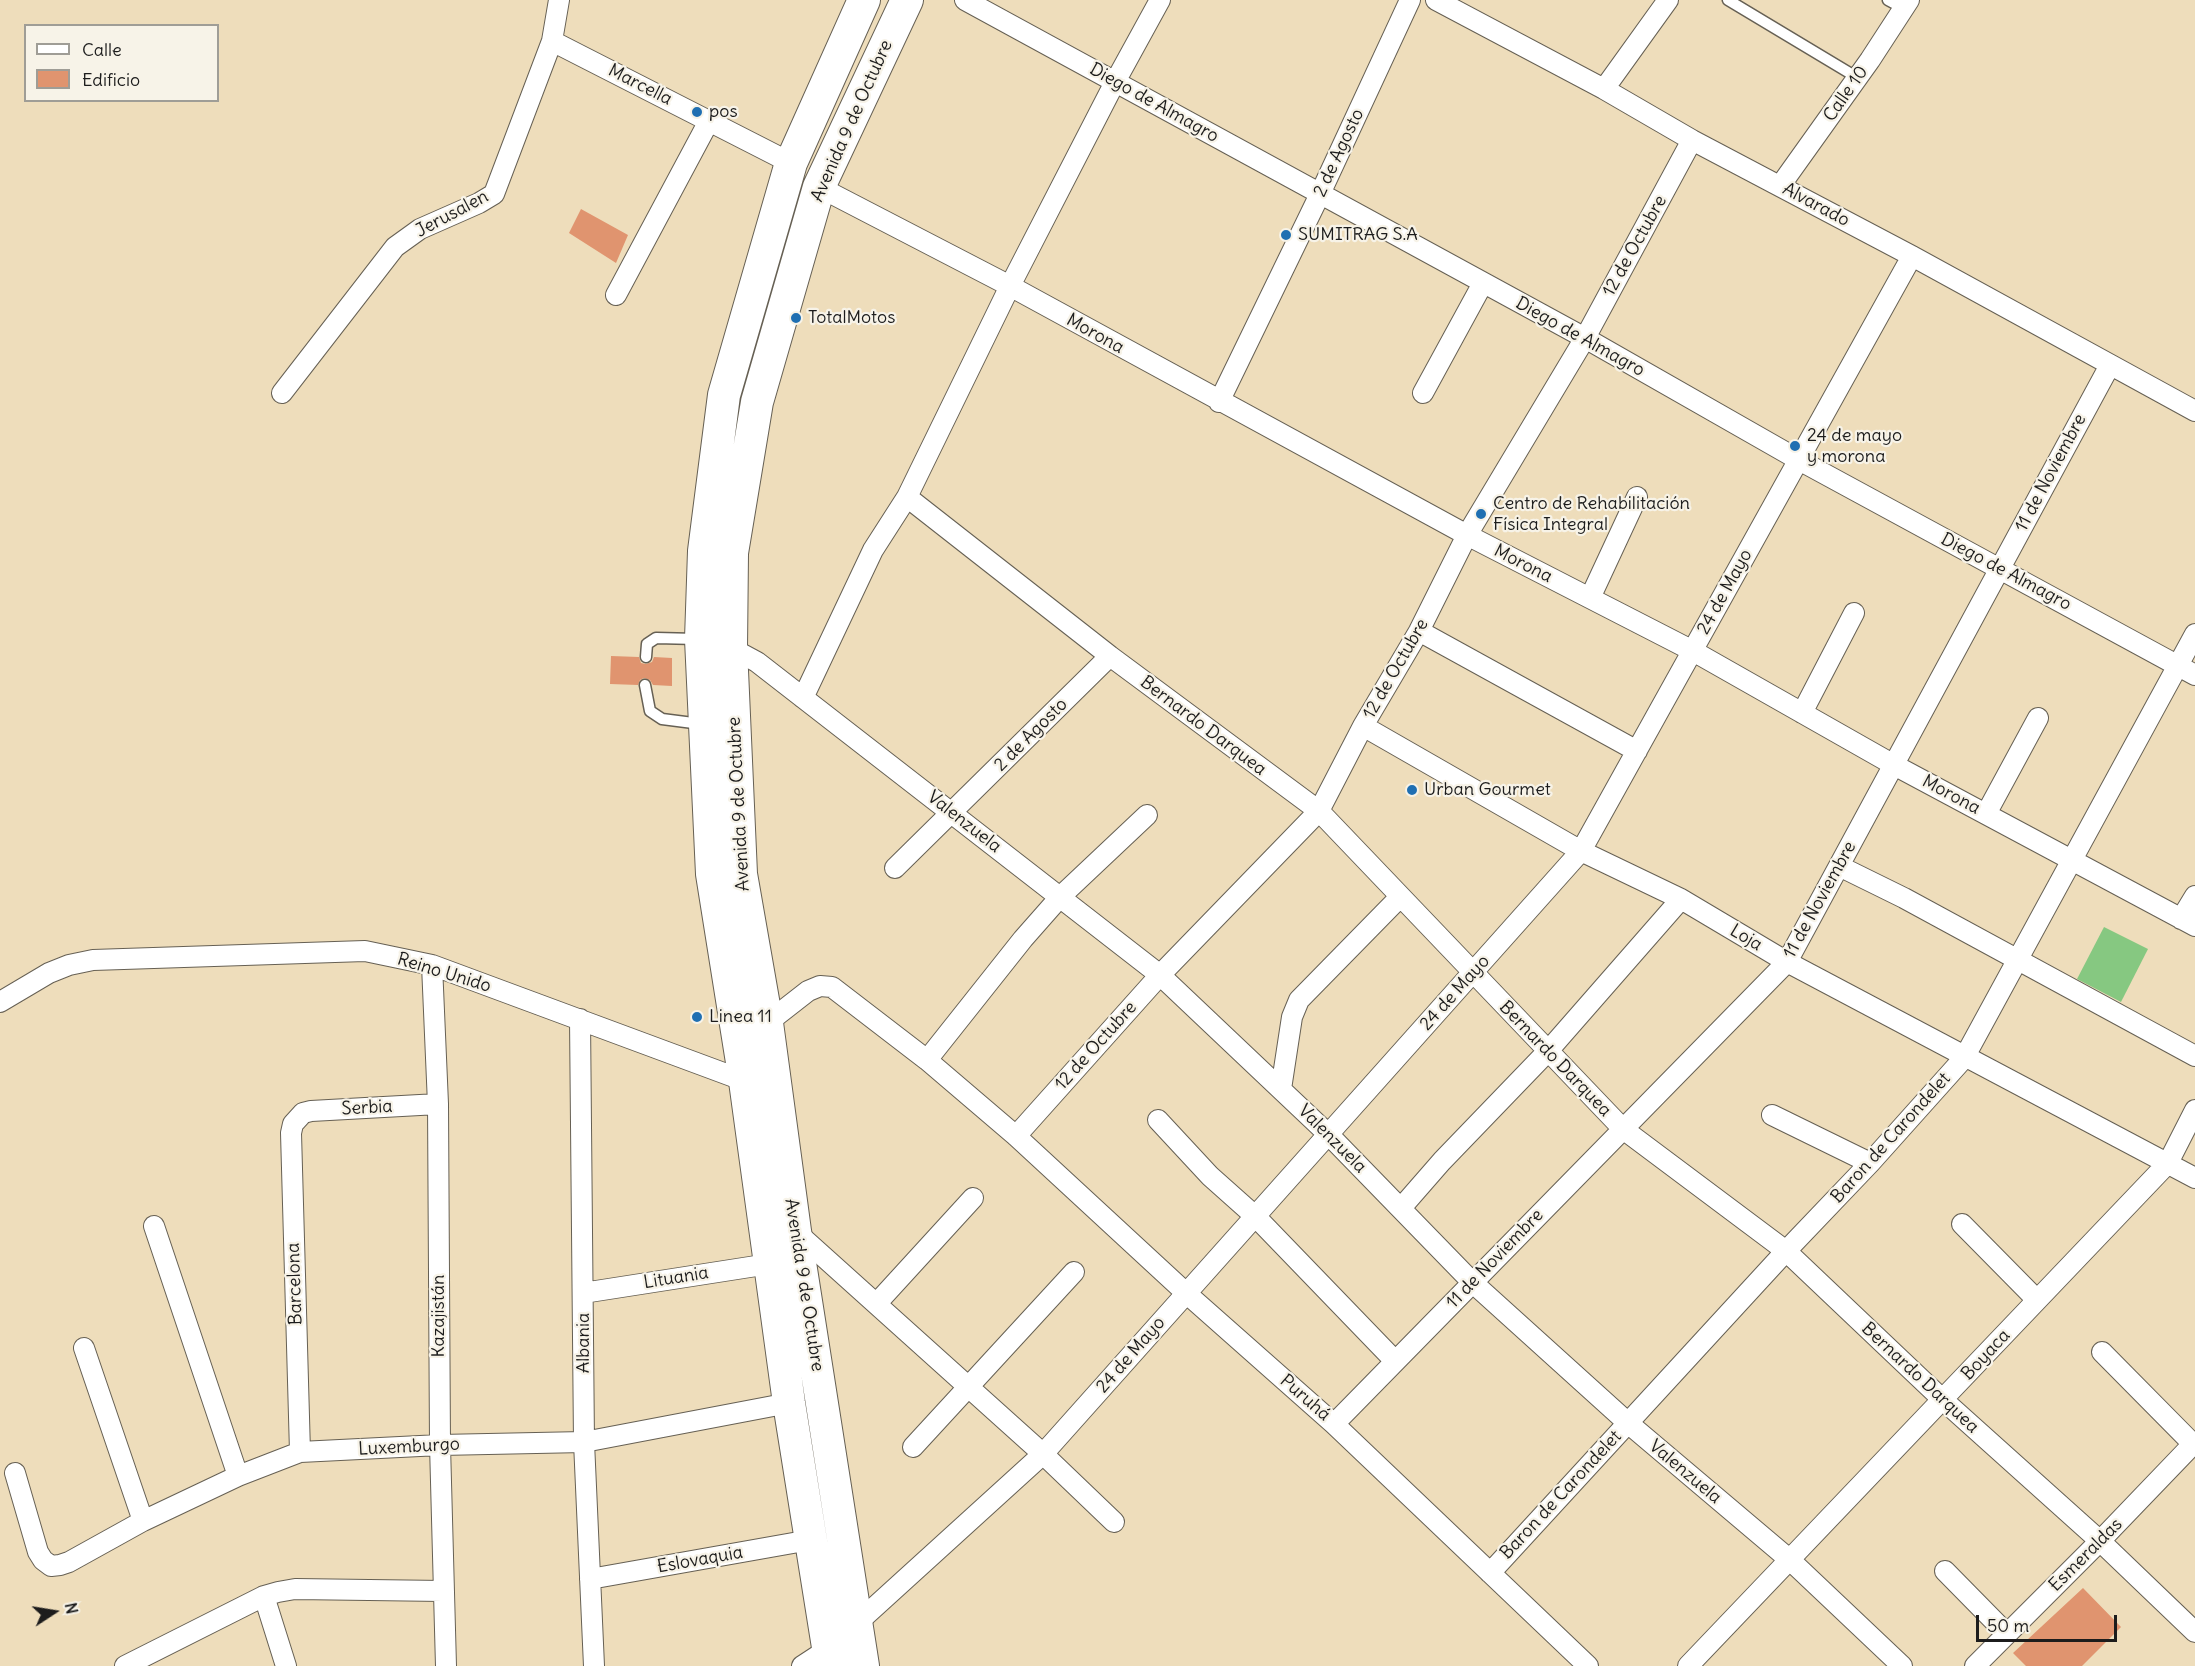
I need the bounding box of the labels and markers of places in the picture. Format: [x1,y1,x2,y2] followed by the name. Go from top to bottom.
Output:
[709,101,738,123] place label: pos
[690,105,704,119] marker: pos
[1298,224,1418,246] place label: SUMITRAG S.A
[1279,228,1293,242] marker: SUMITRAG S.A
[808,307,895,329] place label: TotalMotos
[789,311,803,325] marker: TotalMotos
[1807,425,1902,468] place label: 24 de mayo y morona
[1788,439,1802,453] marker: 24 de mayo y morona
[1493,493,1690,536] place label: Centro de Rehabilitación Física Integral
[1474,507,1488,521] marker: Centro de Rehabilitación Física Integral
[1424,779,1551,801] place label: Urban Gourmet
[1405,783,1419,797] marker: Urban Gourmet
[709,1006,772,1028] place label: Linea 11
[690,1010,704,1024] marker: Linea 11

